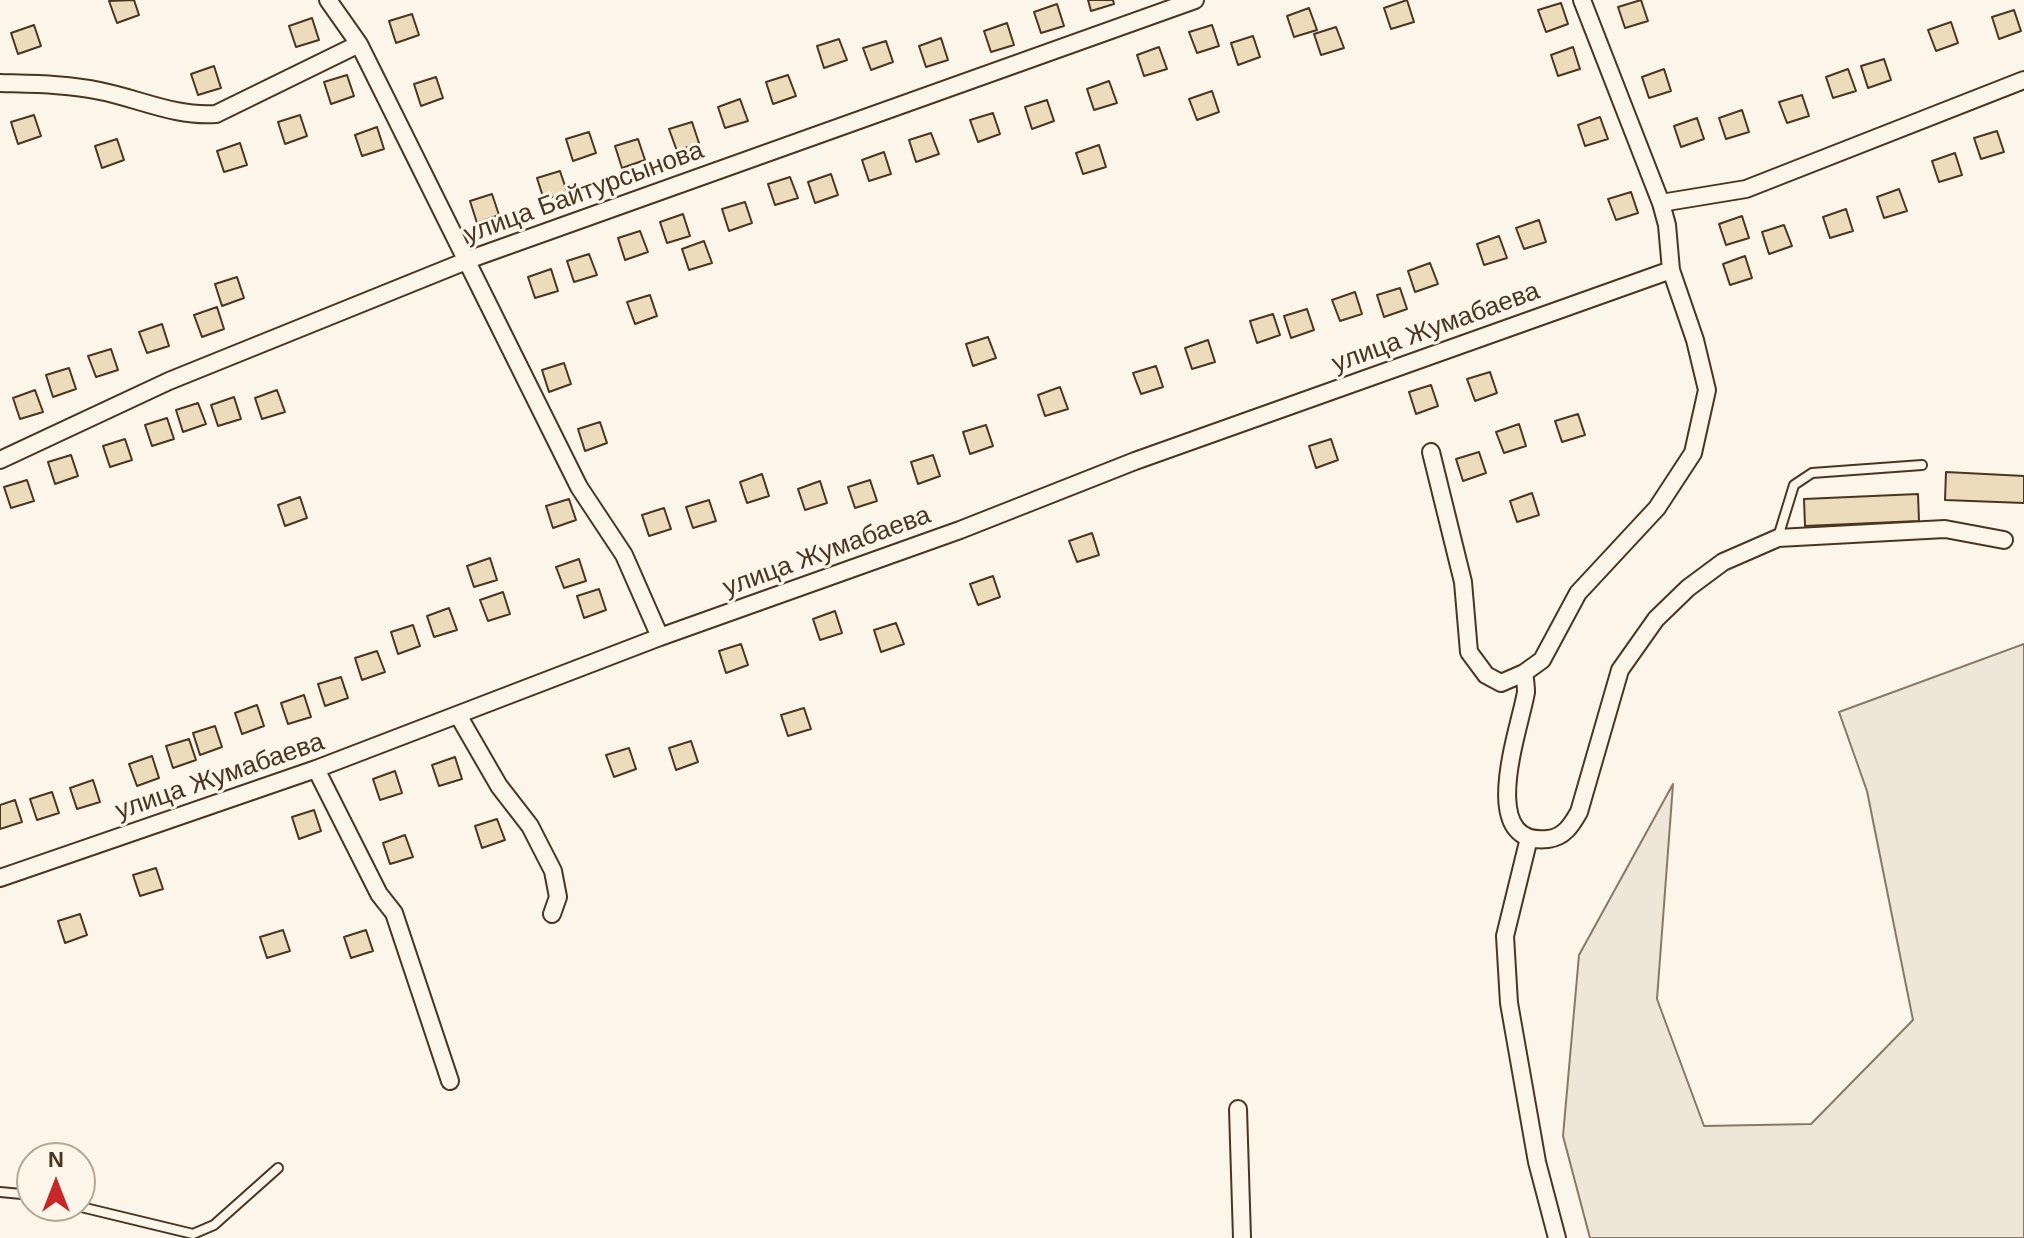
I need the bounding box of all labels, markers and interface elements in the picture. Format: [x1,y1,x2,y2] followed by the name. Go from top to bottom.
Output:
[460,135,708,251] street label: улица Байтурсынова
[1328,276,1544,380] street label: улица Жумабаева
[719,500,935,604] street label: улица Жумабаева
[112,727,328,827] street label: улица Жумабаева
[16,1142,96,1222] north arrow
[48,1147,64,1172] text: N

